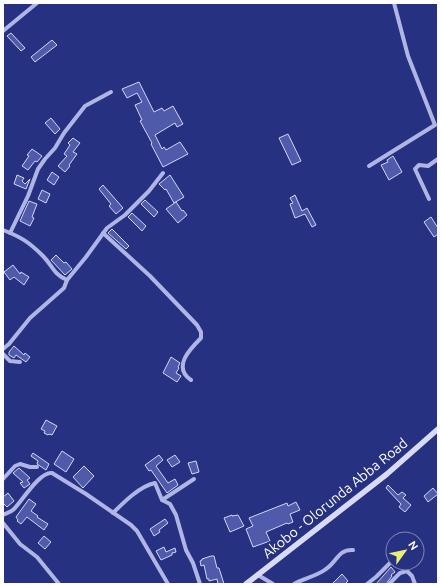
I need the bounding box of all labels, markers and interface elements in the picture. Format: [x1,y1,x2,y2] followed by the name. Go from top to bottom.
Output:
[259,435,411,561] street label: Akobo - Olorunda Abba Road
[385,531,425,571] north arrow
[406,539,421,552] text: N

